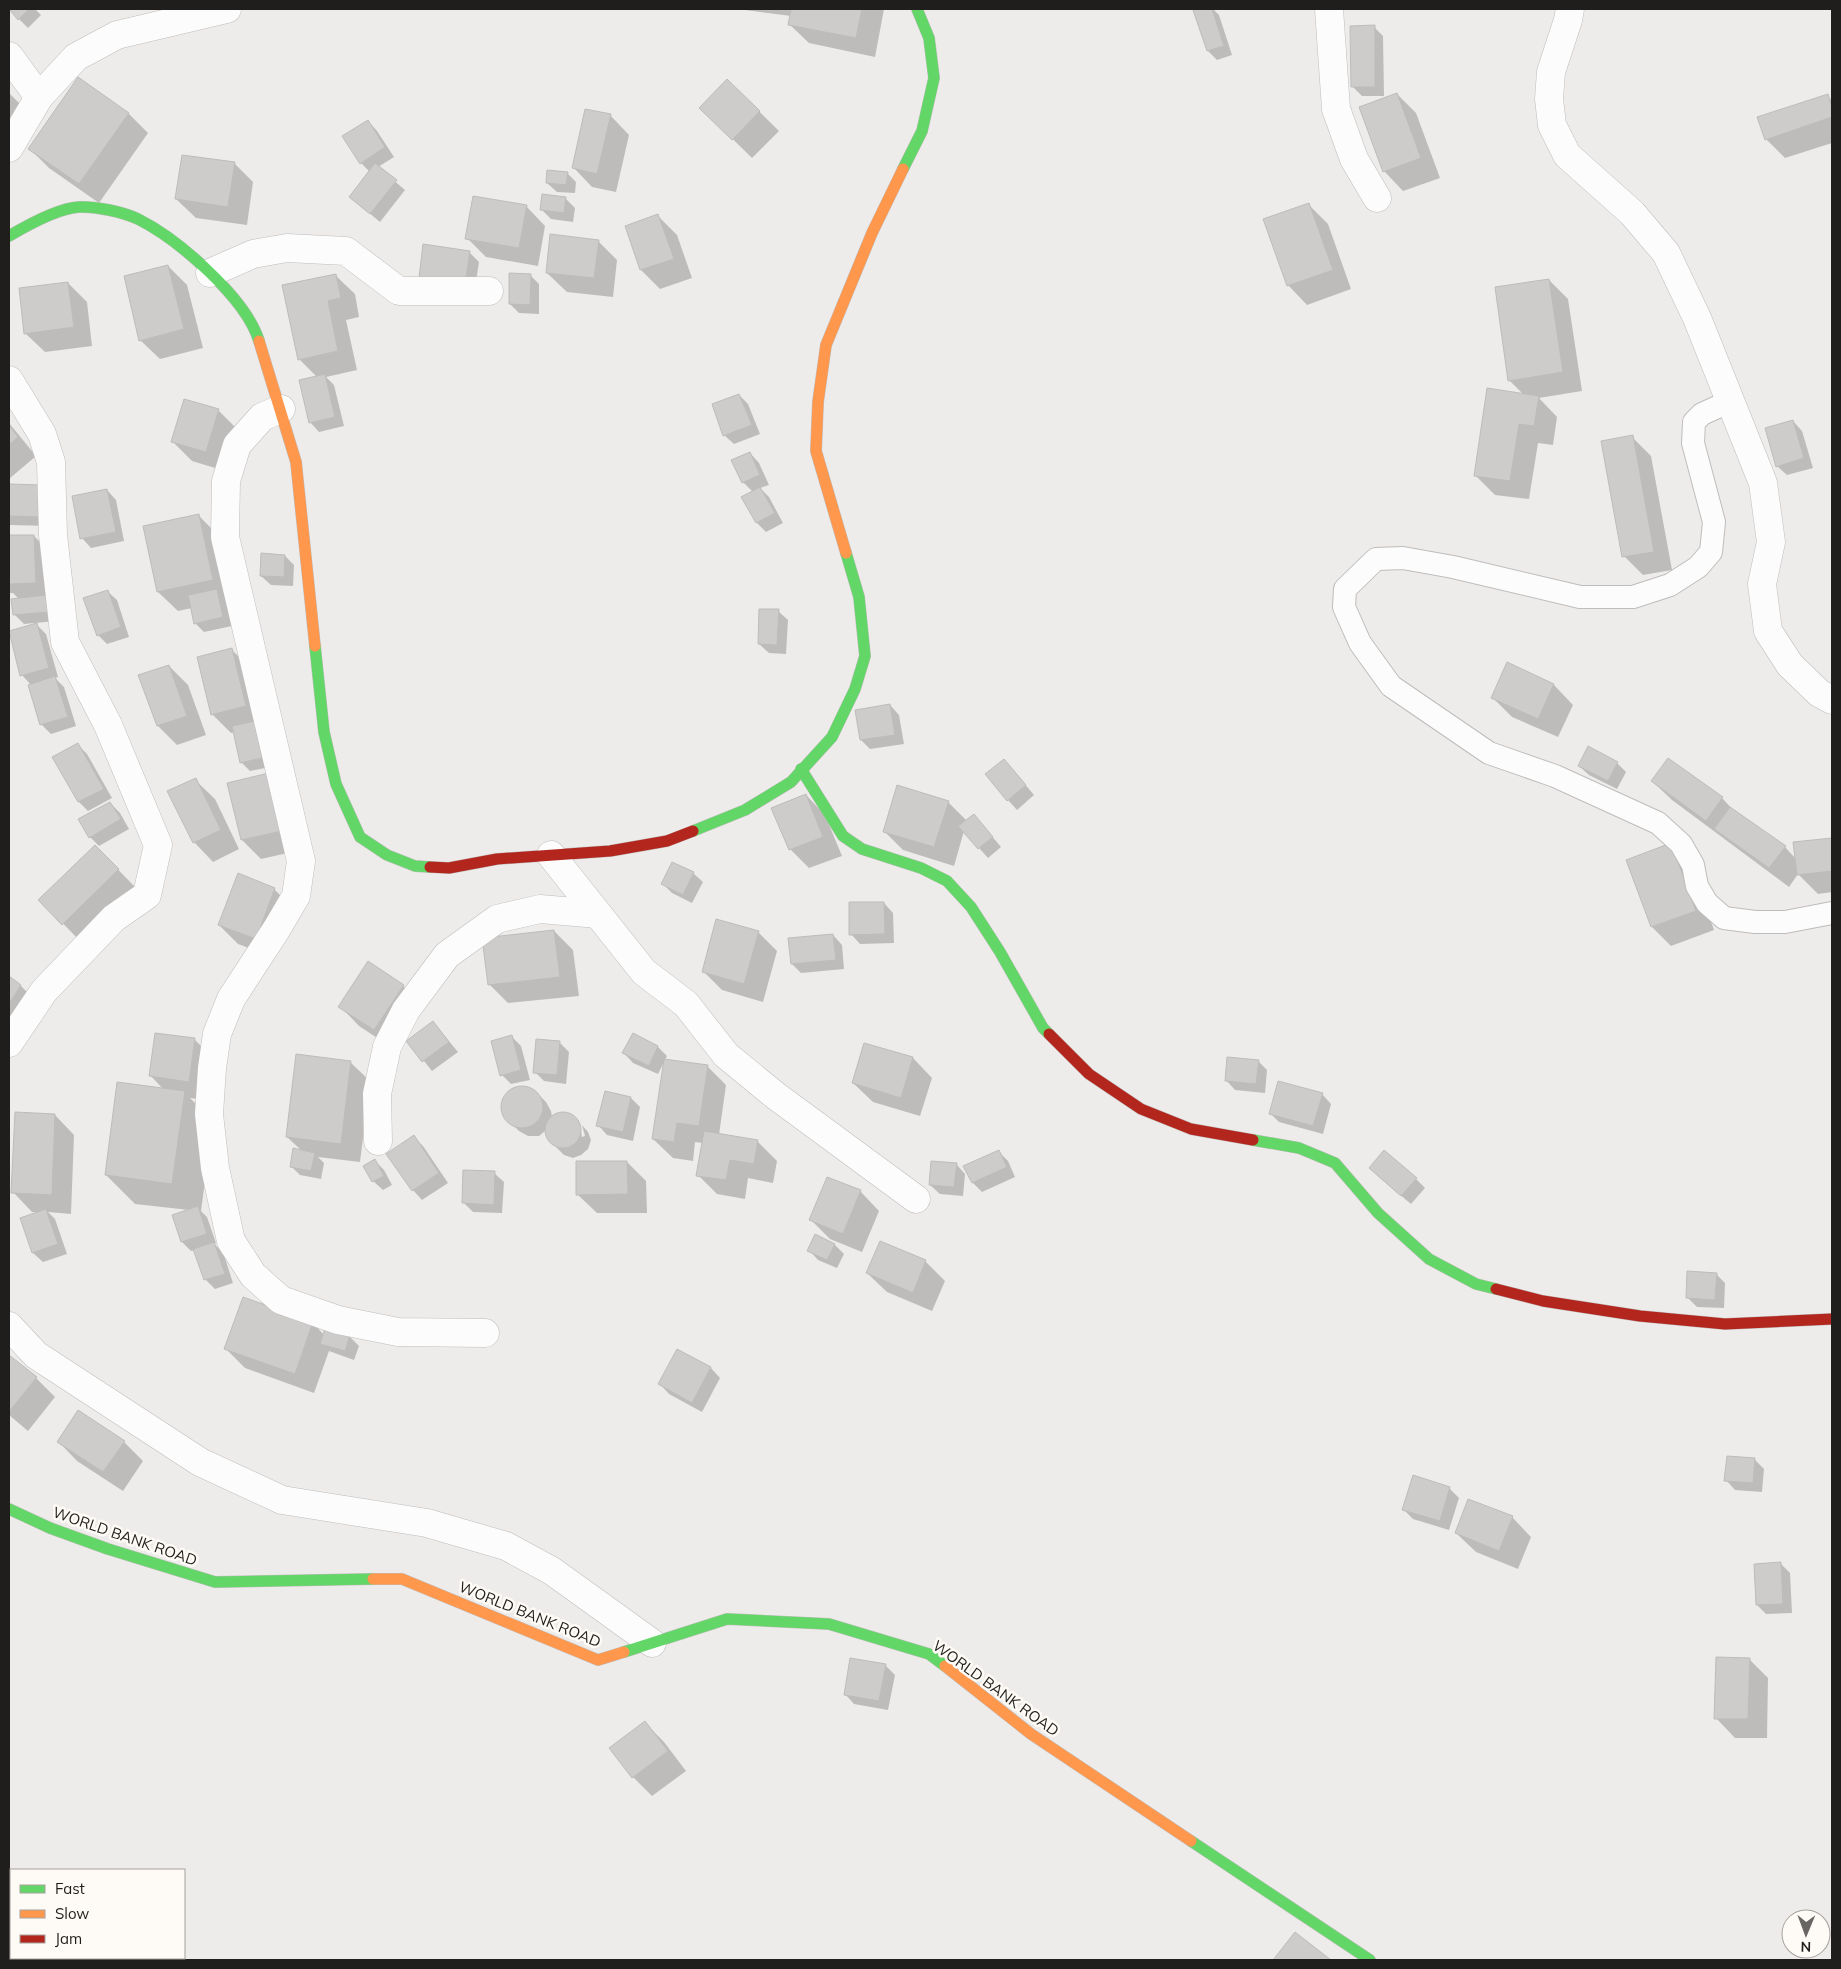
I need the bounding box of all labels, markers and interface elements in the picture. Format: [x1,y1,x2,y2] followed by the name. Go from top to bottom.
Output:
[50,1502,200,1570] street label: WORLD BANK ROAD
[456,1577,604,1651] street label: WORLD BANK ROAD
[929,1636,1063,1740] street label: WORLD BANK ROAD
[10,1869,185,1959] legend
[55,1879,85,1898] text: Fast
[55,1904,89,1923] text: Slow
[1781,1909,1831,1959] north arrow
[55,1929,82,1948] text: Jam
[1800,1938,1811,1956] text: N

